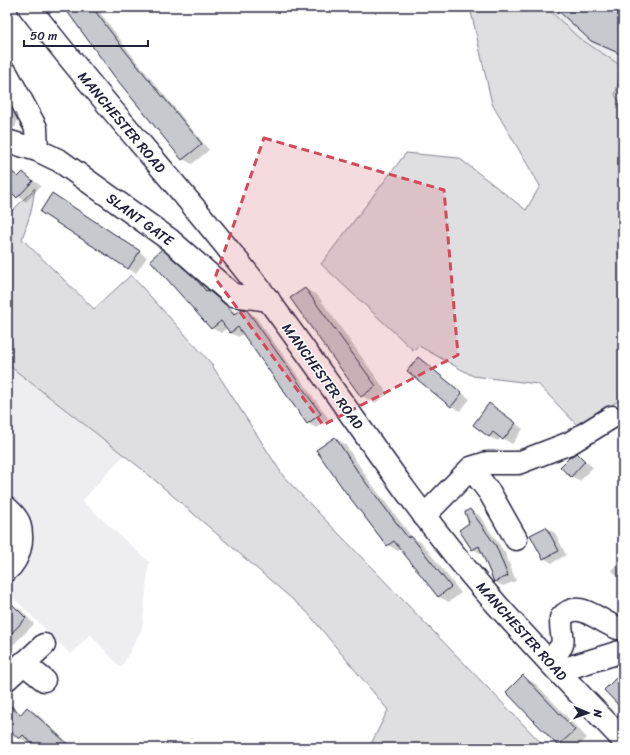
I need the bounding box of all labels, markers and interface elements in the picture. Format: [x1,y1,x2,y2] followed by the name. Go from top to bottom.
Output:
[24,22,148,48] scale bar
[30,25,57,47] text: 50 m
[71,66,172,180] street label: MANCHESTER ROAD
[101,186,180,253] street label: SLANT GATE
[275,317,370,436] street label: MANCHESTER ROAD
[470,576,574,687] street label: MANCHESTER ROAD
[568,693,608,733] north arrow
[588,708,607,718] text: N

